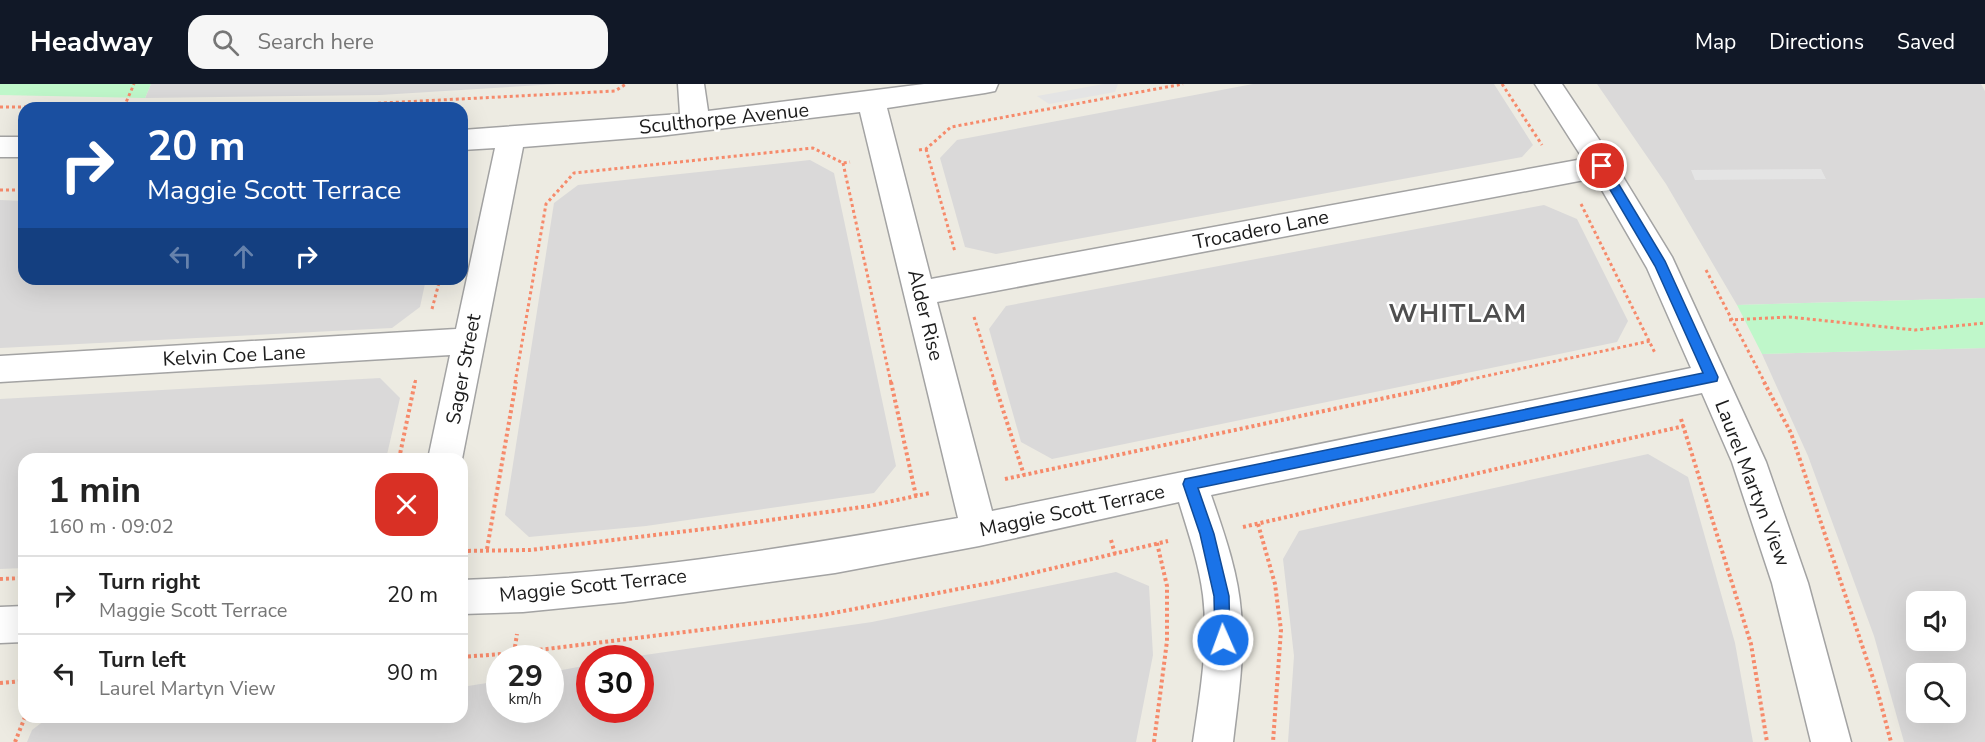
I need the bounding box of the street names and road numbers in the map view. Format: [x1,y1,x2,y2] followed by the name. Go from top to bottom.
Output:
[638,96,810,141] street label: Sculthorpe Avenue
[1191,203,1331,256] street label: Trocadero Lane
[901,267,950,364] street label: Alder Rise
[440,311,488,427] street label: Sager Street
[162,338,306,373] street label: Kelvin Coe Lane
[1708,396,1797,571] street label: Laurel Martyn View
[977,478,1167,543] street label: Maggie Scott Terrace
[498,562,688,609] street label: Maggie Scott Terrace

